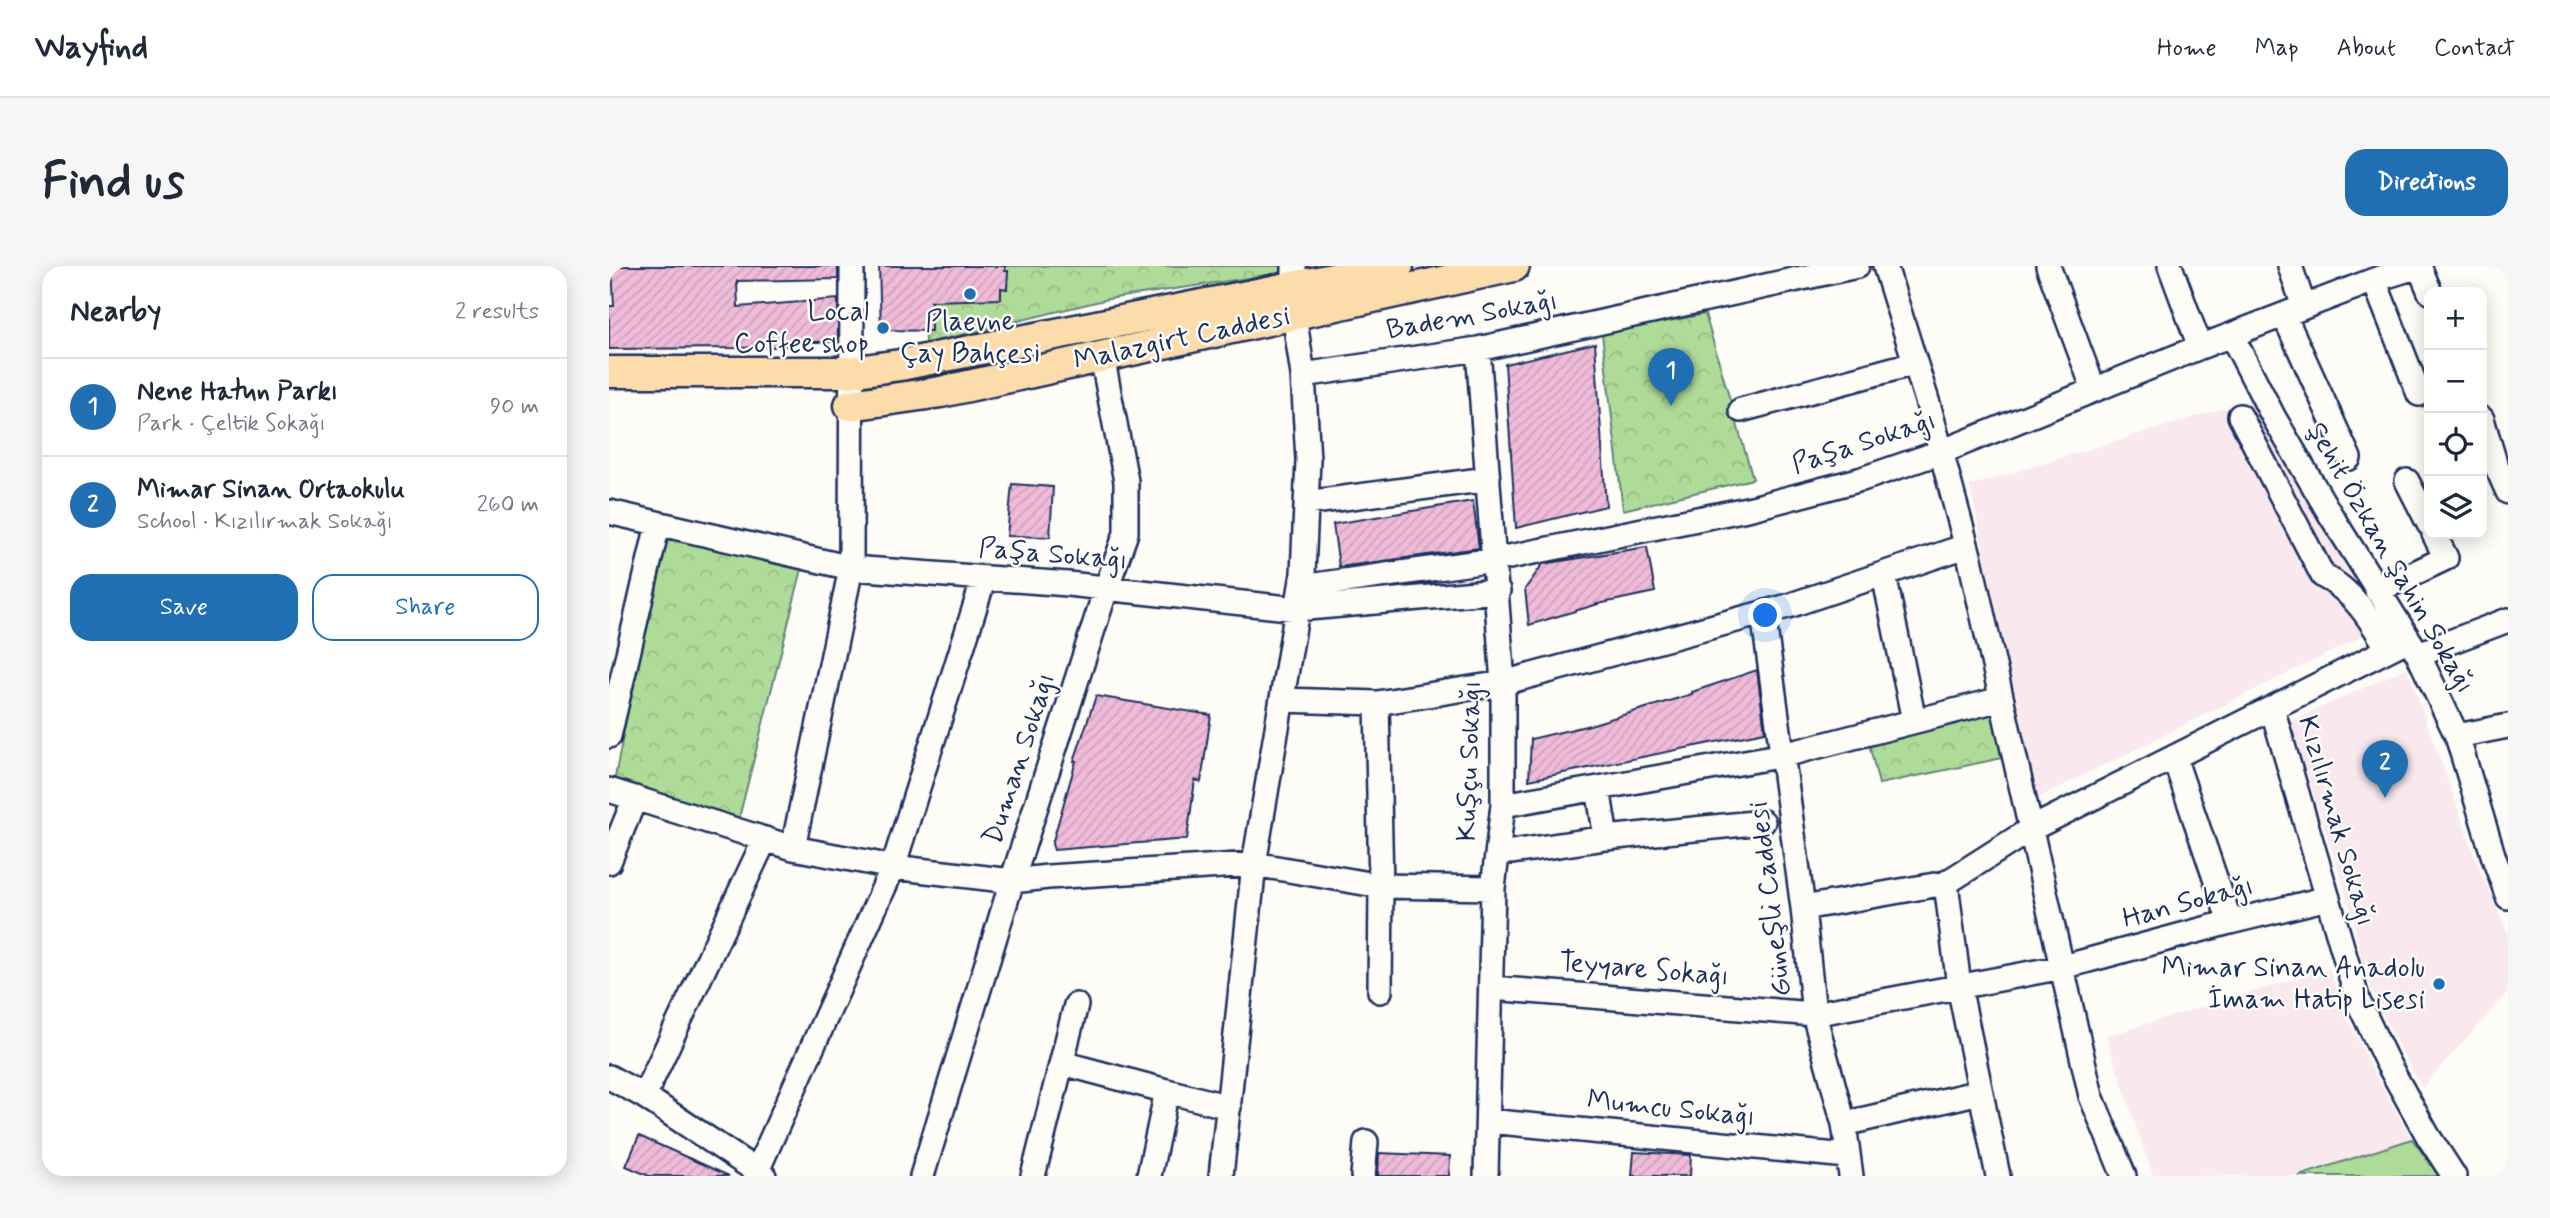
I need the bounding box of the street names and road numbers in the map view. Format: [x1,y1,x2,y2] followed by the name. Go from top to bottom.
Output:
[1384,283,1560,349] street label: Badem Sokağı
[1070,298,1294,380] street label: Malazgirt Caddesi
[1787,402,1941,484] street label: Paşa Sokağı
[2297,416,2483,700] street label: Şehit Özkan Şahin Sokağı
[977,530,1129,580] street label: Paşa Sokağı
[975,668,1065,850] street label: Duman Sokağı
[1449,680,1491,842] street label: Kuşçu Sokağı
[2288,711,2384,931] street label: Kızılırmak Sokağı
[1741,799,1801,999] street label: Güneşli Caddesi
[2119,868,2257,938] street label: Han Sokağı
[1558,944,1730,996] street label: Teyyare Sokağı
[1585,1082,1757,1136] street label: Mumcu Sokağı

